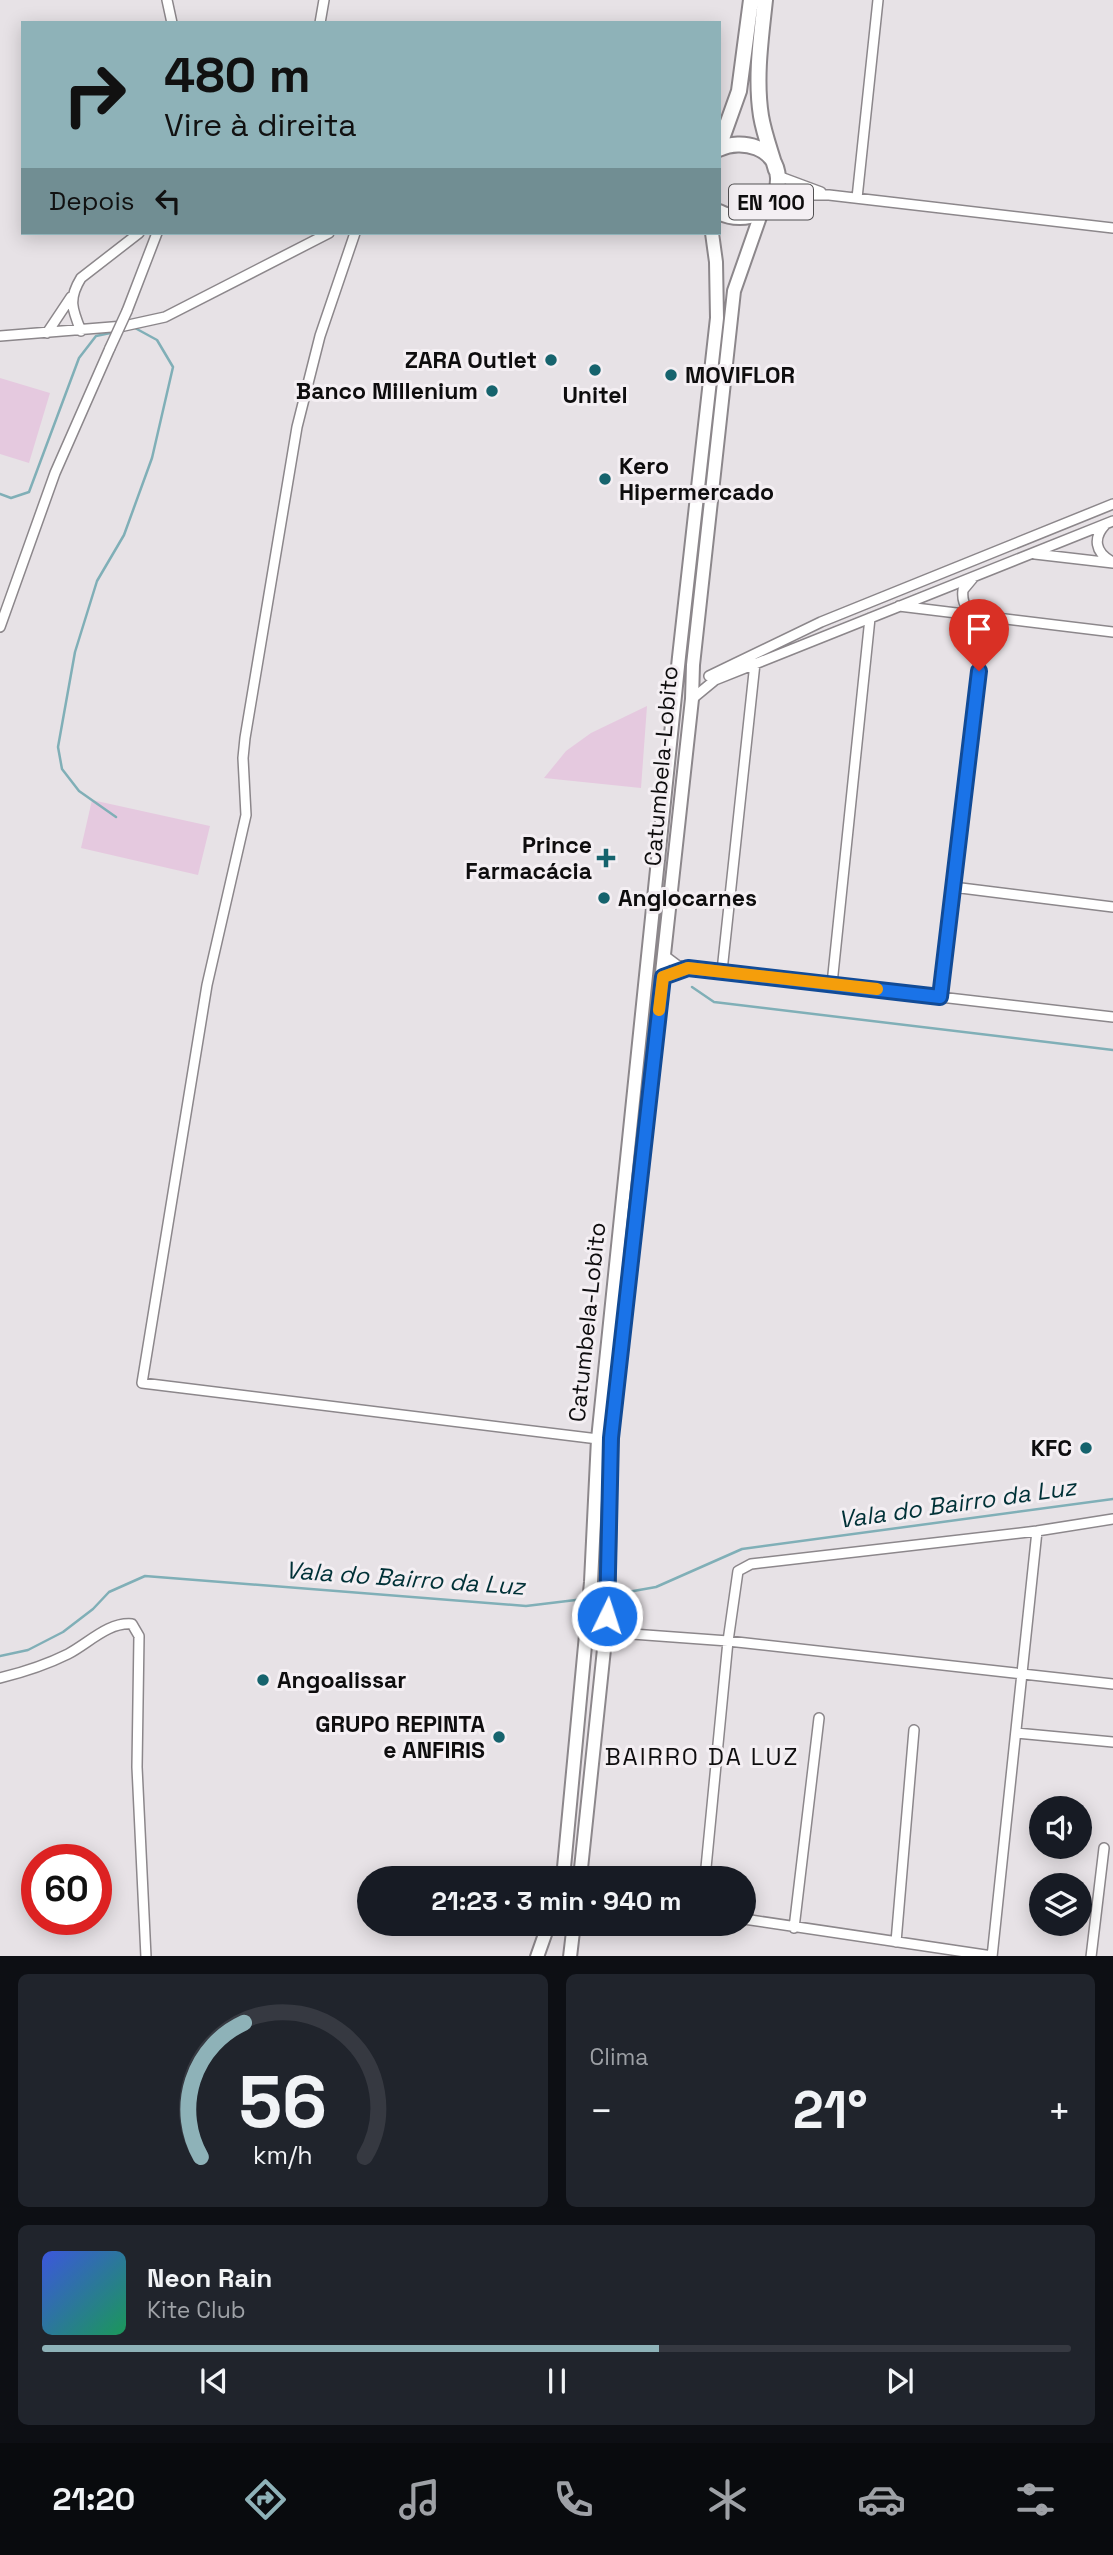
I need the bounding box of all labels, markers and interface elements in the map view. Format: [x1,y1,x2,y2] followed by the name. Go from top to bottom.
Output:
[164,44,311,106] text: 480 m
[49,49,140,140] icon: right
[164,105,357,145] text: Vire à direita
[149,182,187,220] icon: left
[49,184,135,218] text: Depois
[729,184,813,220] road number: EN 100
[405,345,537,375] place label: ZARA Outlet
[543,352,559,368] marker: ZARA Outlet
[685,360,795,390] place label: MOVIFLOR
[587,362,603,378] marker: Unitel
[663,367,679,383] marker: MOVIFLOR
[296,376,478,406] place label: Banco Millenium
[562,380,628,410] place label: Unitel
[484,383,500,399] marker: Banco Millenium
[619,451,774,507] place label: Kero Hipermercado
[597,471,613,487] marker: Kero Hipermercado
[949,599,1009,671] pin
[960,610,998,648] icon: arrive
[637,665,685,867] street label: Catumbela-Lobito
[465,830,592,886] place label: Prince Farmacácia
[598,850,614,866] marker: Prince Farmacácia
[618,883,757,913] place label: Anglocarnes
[596,890,612,906] marker: Anglocarnes
[562,1221,612,1423] street label: Catumbela-Lobito
[1031,1433,1072,1463] place label: KFC
[1078,1440,1094,1456] marker: KFC
[836,1471,1079,1535] water label: Vala do Bairro da Luz
[284,1554,527,1602] water label: Vala do Bairro da Luz
[570,1579,644,1653] position arrow
[277,1665,406,1695] place label: Angoalissar
[255,1672,271,1688] marker: Angoalissar
[315,1709,485,1765] place label: GRUPO REPINTA e ANFIRIS
[491,1729,507,1745] marker: GRUPO REPINTA e ANFIRIS
[605,1741,799,1772] district label: BAIRRO DA LUZ
[1029,1796,1092,1936] map controls
[1029,1796,1092,1859] button: sound
[21,1844,112,1935] speed limit sign: 60
[1029,1873,1092,1936] button: layers
[432,1884,681,1918] text: 21:23 · 3 min · 940 m
[590,2042,649,2072] text: Clima
[238,2055,327,2148] text: 56
[793,2077,868,2143] text: 21°
[590,2087,613,2135] text: −
[1047,2087,1071,2135] text: +
[253,2138,313,2170] text: km/h
[147,2261,272,2295] text: Neon Rain
[147,2295,246,2325] text: Kite Club
[195,2362,233,2400] icon: previous
[538,2362,576,2400] icon: pause
[881,2362,919,2400] icon: next
[241,2475,290,2524] icon: directions
[395,2475,444,2524] icon: music
[549,2475,598,2524] icon: phone
[703,2475,752,2524] icon: climate
[857,2475,906,2524] icon: car
[1011,2475,1060,2524] icon: filters
[53,2479,135,2519] text: 21:20

